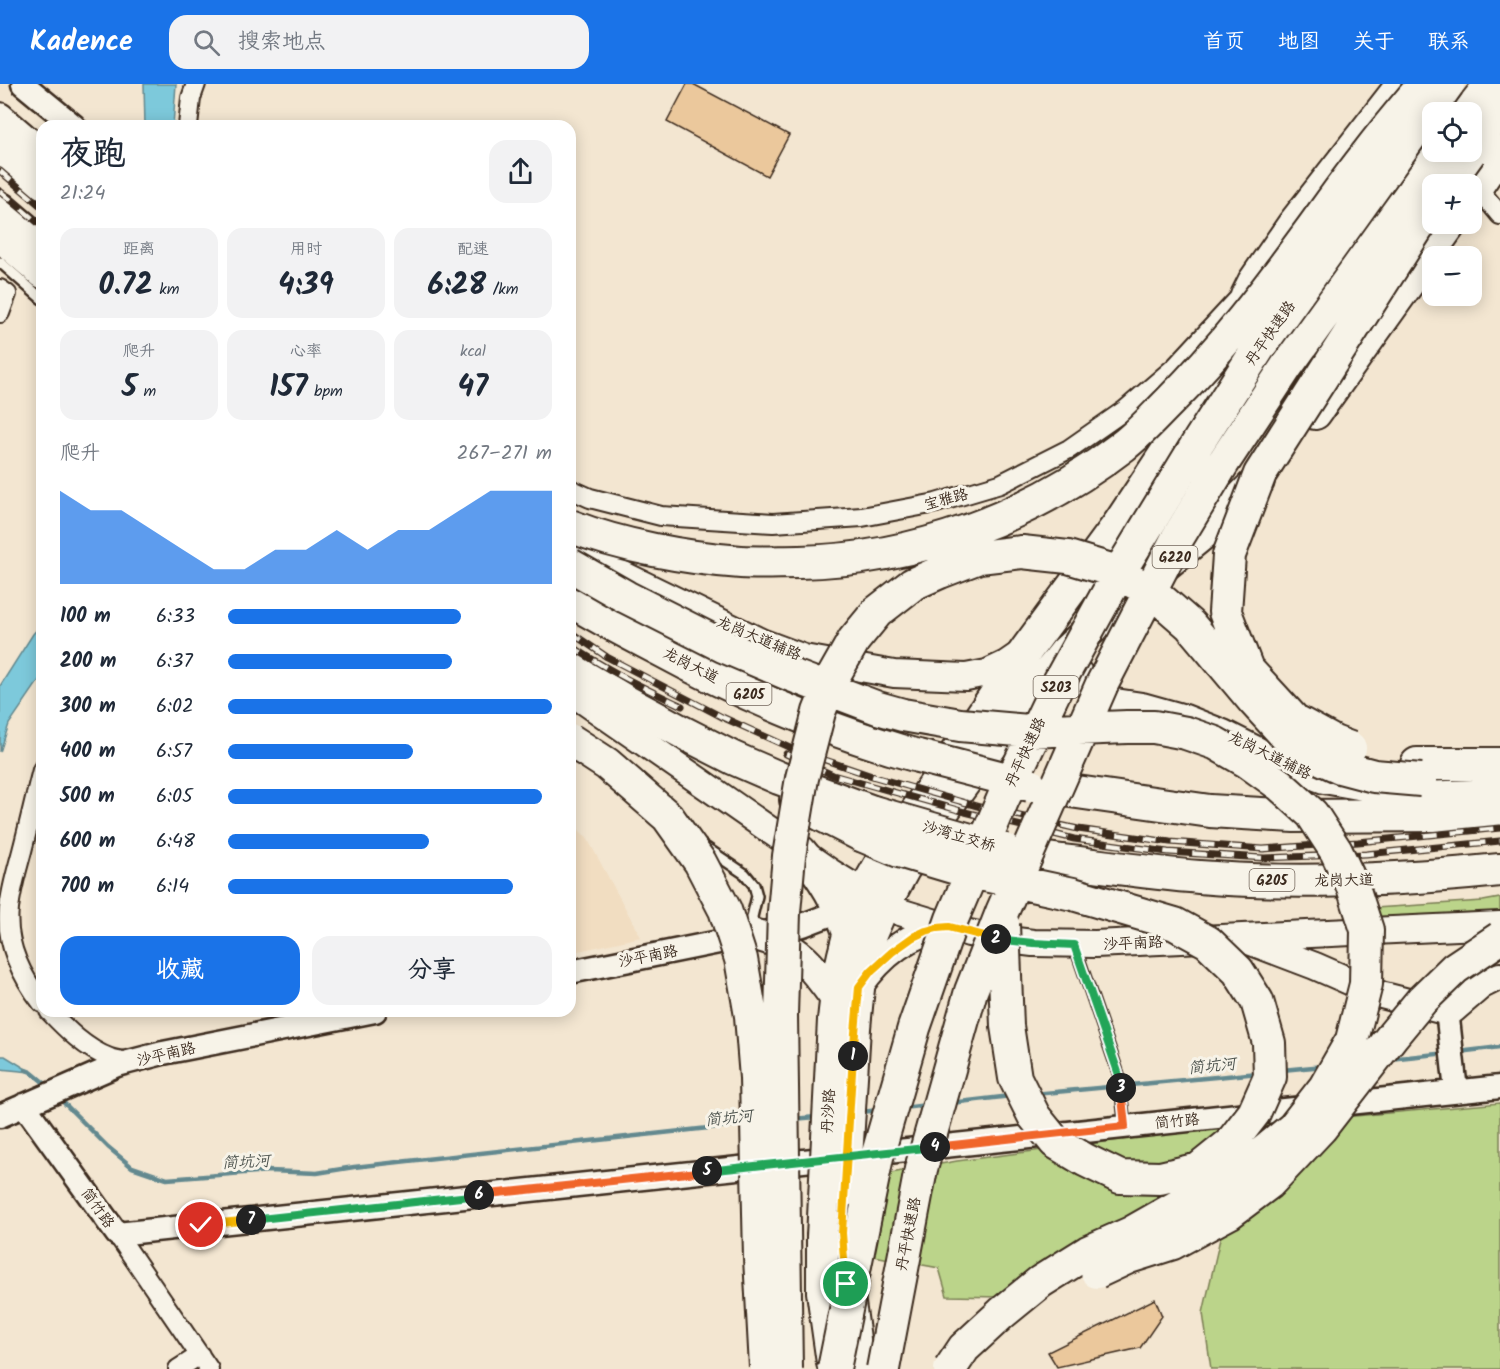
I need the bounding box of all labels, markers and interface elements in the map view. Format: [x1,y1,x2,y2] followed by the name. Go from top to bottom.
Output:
[169,15,589,69] search box
[30,20,133,65] text: Kadence
[238,25,326,60] text: 搜索地点
[190,26,223,59] icon: search
[1203,26,1245,59] text: 首页
[1278,26,1320,59] text: 地图
[1353,26,1395,59] text: 关于
[1428,26,1470,59] text: 联系
[1422,102,1482,306] map controls
[1422,102,1482,162] button: locate
[60,129,126,182] text: 夜跑
[489,140,552,203] button: share
[1422,174,1482,234] button: +
[60,178,105,210] text: 21:24
[123,237,155,262] text: 距离
[290,237,322,262] text: 用时
[457,237,489,262] text: 配速
[1422,246,1482,306] button: −
[99,262,153,310] text: 0.72
[278,262,334,310] text: 4:39
[427,262,486,310] text: 6:28
[153,277,179,302] text: km
[486,277,519,302] text: /km
[1239,296,1302,371] street label: 丹平快速路
[123,339,155,364] text: 爬升
[290,339,322,364] text: 心率
[460,339,486,364] text: kcal
[122,364,137,412] text: 5
[269,364,308,412] text: 157
[458,364,488,412] text: 47
[137,379,156,404] text: m
[308,379,343,404] text: bpm
[60,438,100,470] text: 爬升
[457,438,552,470] text: 267–271 m
[921,483,971,517] street label: 宝雅路
[1152,546,1198,568] road number: G220
[60,601,111,633] text: 100 m
[156,601,195,633] text: 6:33
[712,610,805,668] street label: 龙岗大道辅路
[658,642,723,690] street label: 龙岗大道
[60,646,116,678] text: 200 m
[156,646,193,678] text: 6:37
[1034,676,1078,698] road number: S203
[726,683,771,705] road number: G205
[60,691,116,723] text: 300 m
[156,691,194,723] text: 6:02
[999,713,1053,791] street label: 丹平快速路
[1224,725,1315,786] street label: 龙岗大道辅路
[60,736,116,768] text: 400 m
[156,736,192,768] text: 6:57
[60,781,115,813] text: 500 m
[156,781,193,813] text: 6:05
[919,815,998,859] street label: 沙湾立交桥
[60,826,115,858] text: 600 m
[156,826,195,858] text: 6:48
[1314,868,1374,894] street label: 龙岗大道
[1250,869,1294,891] road number: G205
[60,871,114,903] text: 700 m
[156,871,189,903] text: 6:14
[981,924,1011,954] pin: 2
[991,926,1001,951] text: 2
[1102,930,1164,958] street label: 沙平南路
[60,936,300,1005] button: 收藏
[312,936,552,1005] button: 分享
[616,939,680,974] street label: 沙平南路
[134,1037,198,1073] street label: 沙平南路
[838,1041,868,1071] pin: 1
[851,1043,855,1068] text: 1
[1187,1051,1240,1081] water label: 简坑河
[1106,1073,1136,1103] pin: 3
[1117,1075,1125,1100] text: 3
[816,1088,842,1134] street label: 丹沙路
[704,1103,757,1133] water label: 简坑河
[1153,1108,1201,1136] street label: 简竹路
[920,1132,950,1162] pin: 4
[931,1134,939,1159] text: 4
[221,1149,274,1176] water label: 简坑河
[692,1156,722,1186] pin: 5
[703,1158,711,1183] text: 5
[464,1180,494,1210] pin: 6
[475,1182,483,1207] text: 6
[74,1183,120,1234] street label: 简竹路
[890,1195,928,1273] street label: 丹平快速路
[175,1199,226,1250] pin
[236,1205,266,1235] pin: 7
[247,1207,255,1232] text: 7
[184,1208,217,1241] icon: check
[820,1258,871,1309] pin
[829,1267,862,1300] icon: arrive

